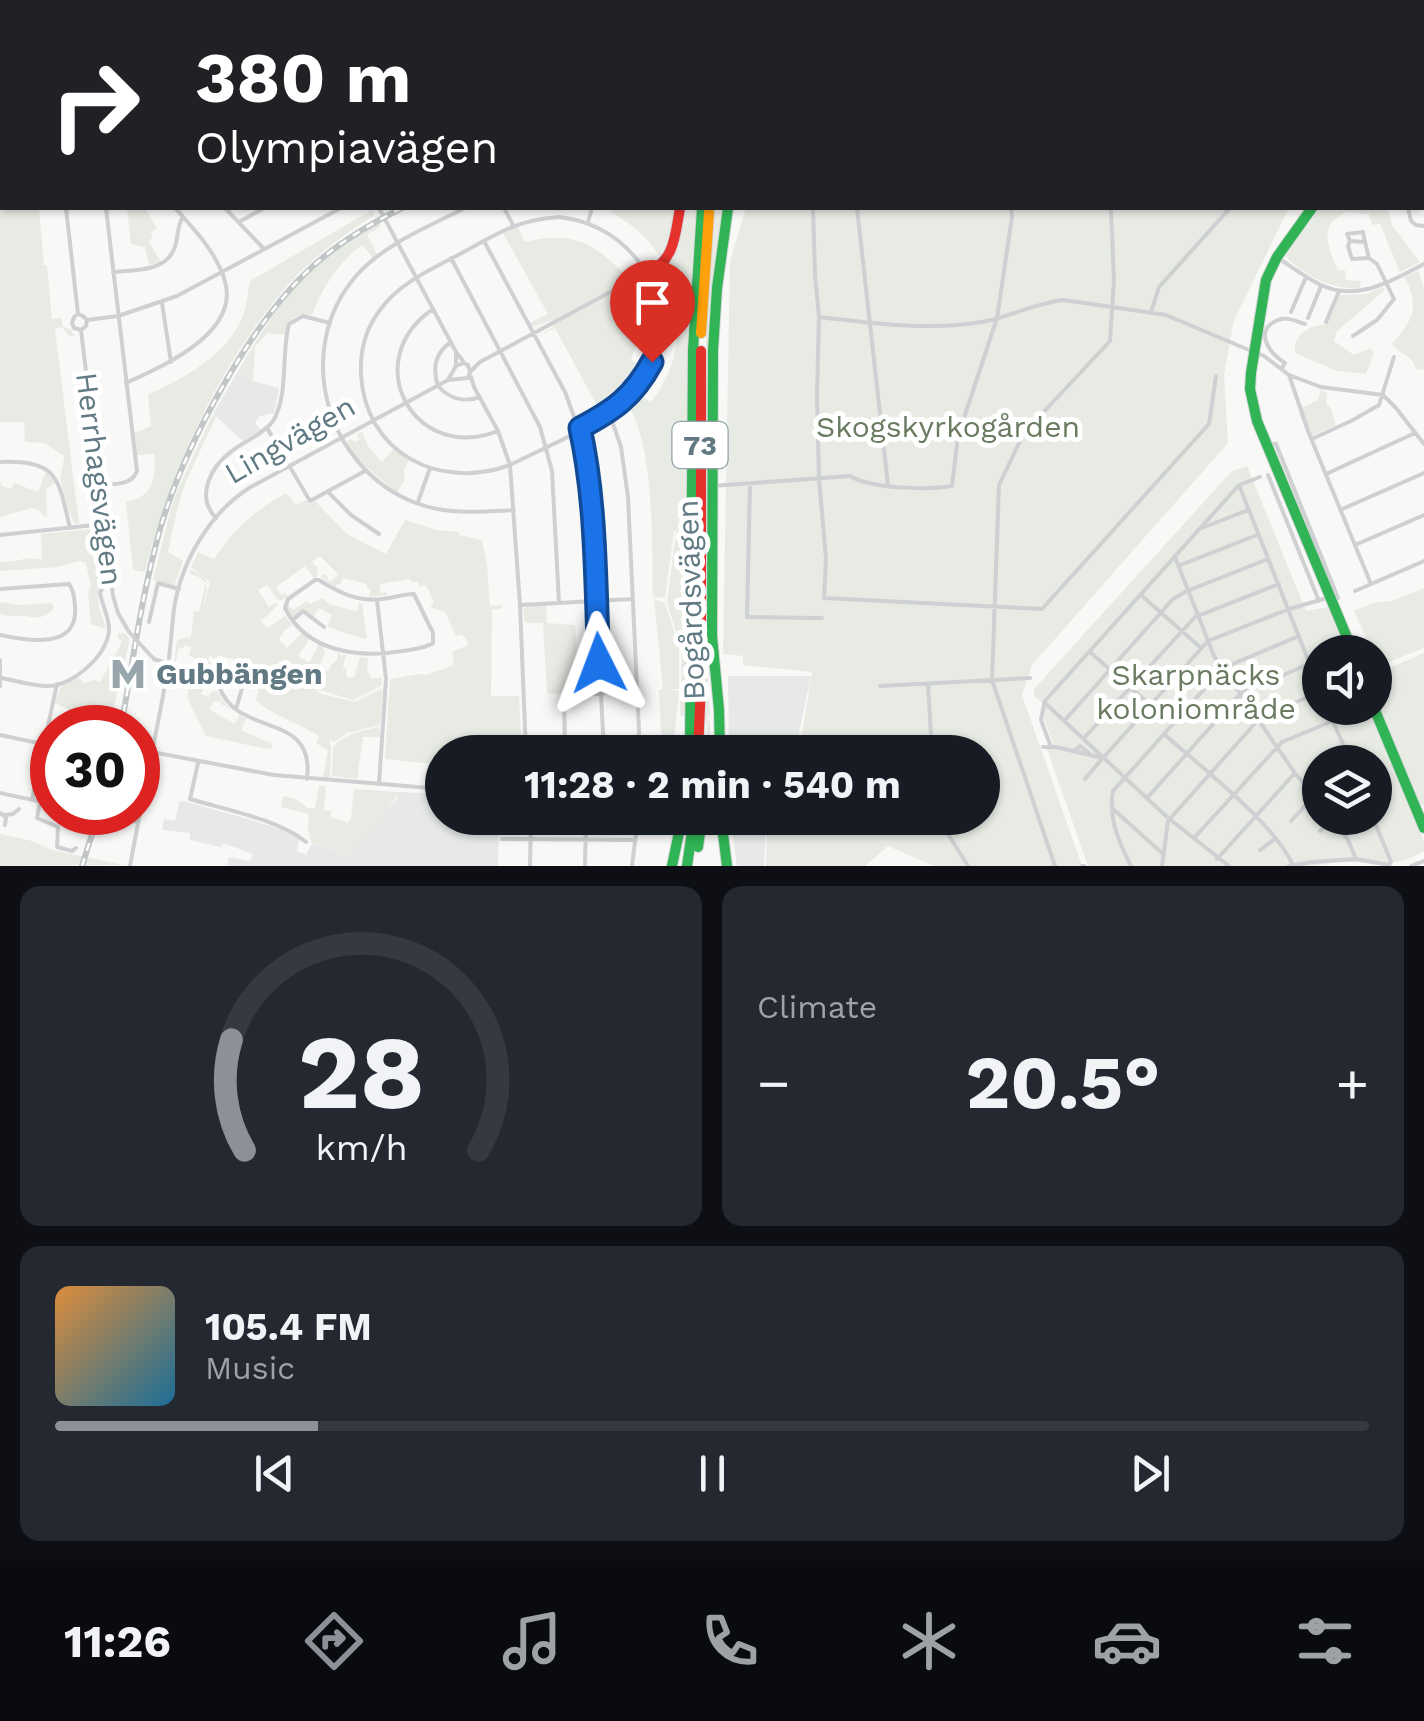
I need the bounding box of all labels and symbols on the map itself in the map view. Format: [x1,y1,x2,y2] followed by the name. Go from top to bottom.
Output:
[610,260,695,363] pin
[69,370,130,588] street label: Herrhagsvägen
[218,388,361,491] street label: Lingvägen
[816,409,1080,444] park label: Skogskyrkogården
[672,422,728,468] road number: 73
[670,499,711,701] street label: Bogårdsvägen
[547,611,651,715] position arrow
[109,655,147,693] metro station icon: Gubbängen
[156,656,322,691] place label: Gubbängen
[1096,657,1296,726] park label: Skarpnäcks koloniområde
[30,705,160,835] speed limit sign: 30

